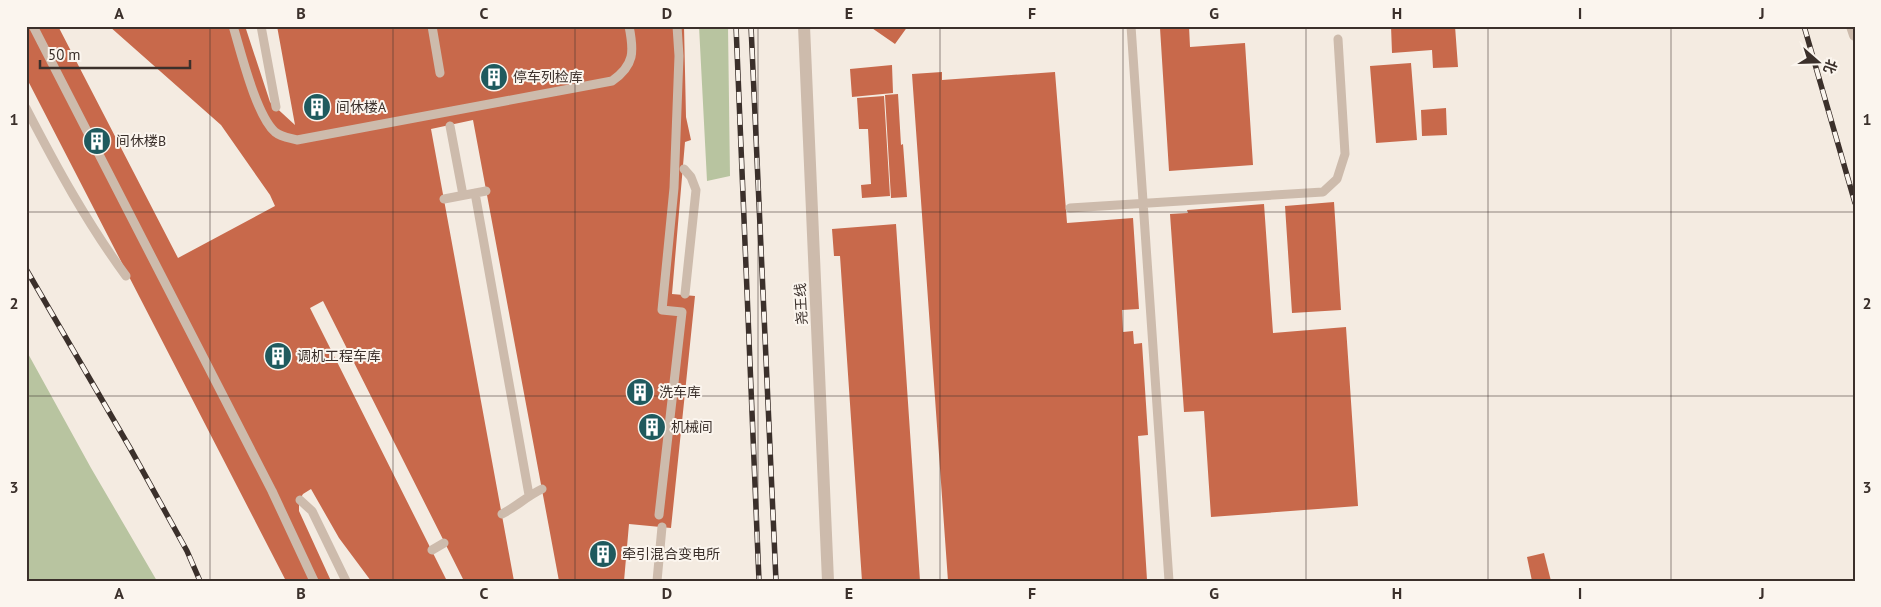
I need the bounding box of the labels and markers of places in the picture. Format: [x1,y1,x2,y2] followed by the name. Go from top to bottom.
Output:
[479,62,509,92] building icon: 停车列检库
[513,68,583,86] place label: 停车列检库
[302,92,332,122] building icon: 间休楼A
[336,98,387,116] place label: 间休楼A
[82,126,112,156] building icon: 间休楼B
[116,132,166,150] place label: 间休楼B
[263,341,293,371] building icon: 调机工程车库
[297,347,381,365] place label: 调机工程车库
[625,377,655,407] building icon: 洗车库
[659,383,701,401] place label: 洗车库
[637,412,667,442] building icon: 机械间
[671,418,713,436] place label: 机械间
[588,539,618,569] building icon: 牵引混合变电所
[622,545,720,563] place label: 牵引混合变电所

